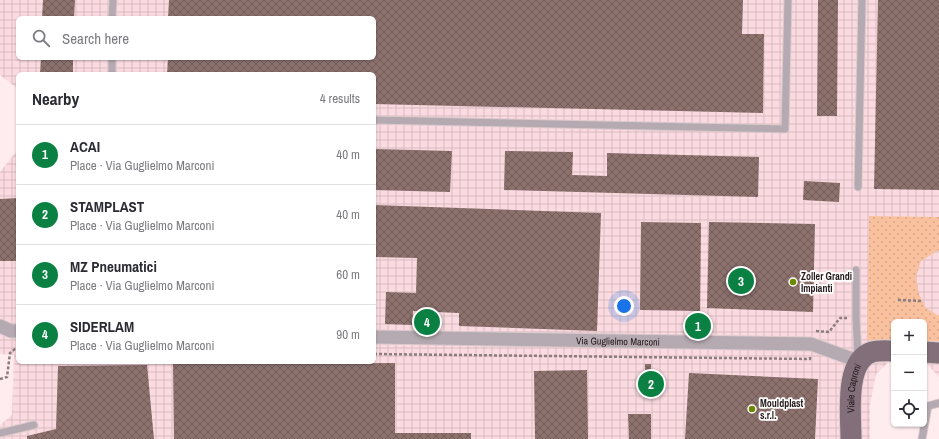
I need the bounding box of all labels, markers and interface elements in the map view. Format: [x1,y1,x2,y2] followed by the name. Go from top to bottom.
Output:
[16,16,376,60] search box
[30,27,52,49] icon: search
[62,28,129,49] text: Search here
[32,87,79,110] text: Nearby
[320,90,360,107] text: 4 results
[70,136,100,157] text: ACAI
[42,146,48,163] text: 1
[336,146,360,163] text: 40 m
[70,157,214,174] text: Place · Via Guglielmo Marconi
[70,196,144,217] text: STAMPLAST
[42,206,48,223] text: 2
[336,206,360,223] text: 40 m
[70,217,214,234] text: Place · Via Guglielmo Marconi
[70,256,157,277] text: MZ Pneumatici
[42,266,48,283] text: 3
[336,266,360,283] text: 60 m
[728,266,754,296] pin: 3
[801,270,852,295] place label: Zoller Grandi Impianti
[70,277,214,294] text: Place · Via Guglielmo Marconi
[788,277,798,287] marker: Zoller Grandi Impianti
[614,296,634,316] your location
[414,307,440,337] pin: 4
[685,311,711,341] pin: 1
[70,316,134,337] text: SIDERLAM
[891,319,927,427] map controls
[891,319,927,355] button: +
[42,326,48,343] text: 4
[336,326,360,343] text: 90 m
[576,334,660,348] street label: Via Guglielmo Marconi
[70,337,214,354] text: Place · Via Guglielmo Marconi
[891,355,927,391] button: −
[844,361,864,413] street label: Viale Caproni
[638,369,664,399] pin: 2
[891,391,927,427] button: locate
[760,397,804,422] place label: Mouldplast s.r.l.
[747,404,757,414] marker: Mouldplast s.r.l.

